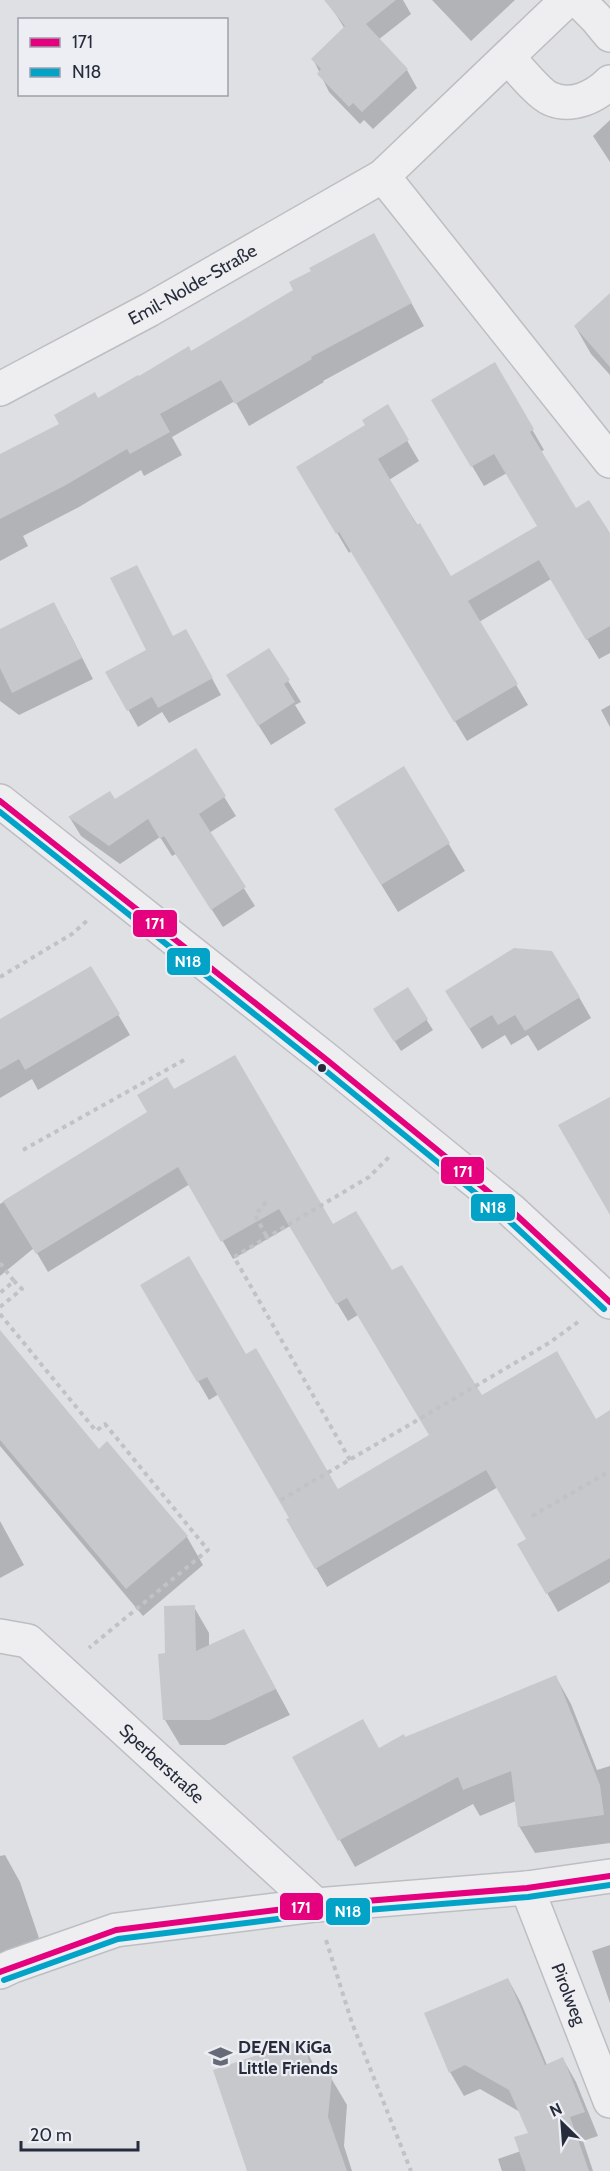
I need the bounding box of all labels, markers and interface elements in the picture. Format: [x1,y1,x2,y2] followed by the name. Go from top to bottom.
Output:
[18,18,228,96] legend
[72,31,93,53] text: 171
[72,61,101,83] text: N18
[124,240,261,330] street label: Emil-Nolde-Straße
[132,909,178,938] line badge: 171
[145,914,165,933] text: 171
[166,947,211,976] line badge: N18
[175,952,201,971] text: N18
[316,1062,328,1074] unlabelled marker
[440,1156,485,1185] line badge: 171
[453,1162,473,1181] text: 171
[470,1193,516,1222] line badge: N18
[480,1198,506,1217] text: N18
[115,1719,209,1808] street label: Sperberstraße
[279,1892,324,1921] line badge: 171
[325,1897,371,1926] line badge: N18
[291,1898,311,1917] text: 171
[335,1902,361,1921] text: N18
[546,1960,591,2029] street label: Pirolweg
[238,2036,338,2079] place label: DE/EN KiGa Little Friends
[207,2044,233,2070] school or university icon: DE/EN KiGa Little Friends
[532,2093,592,2153] north arrow
[547,2099,565,2121] text: N
[21,2114,138,2152] scale bar
[30,2124,72,2146] text: 20 m

